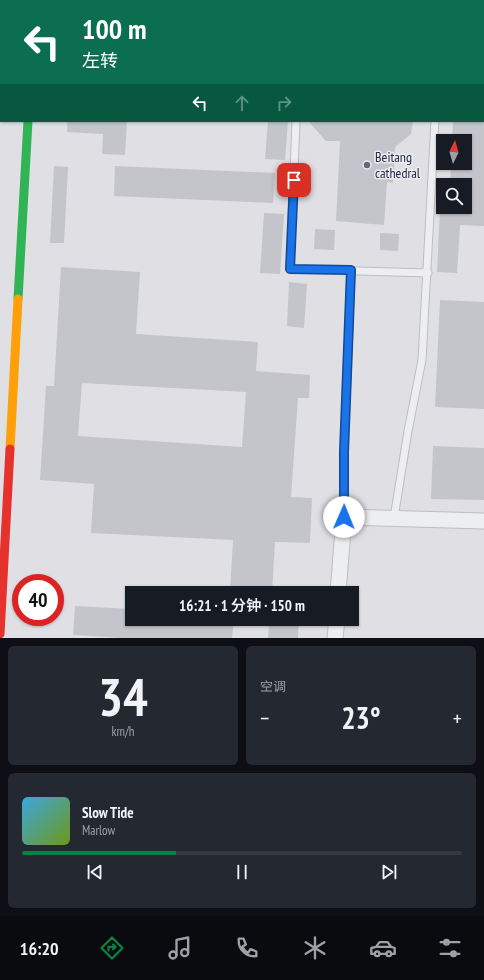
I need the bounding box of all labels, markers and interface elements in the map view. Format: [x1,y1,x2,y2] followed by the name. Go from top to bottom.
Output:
[82,10,146,47] text: 100 m
[16,16,68,68] icon: left
[82,49,118,72] text: 左转
[189,92,211,114] icon: left
[231,92,253,114] icon: ahead
[273,92,295,114] icon: right
[436,134,472,170] north arrow
[436,134,472,214] map controls
[375,148,421,182] place label: Beitang cathedral
[362,160,372,170] marker: Beitang cathedral
[277,163,311,197] pin
[283,169,305,191] icon: arrive
[436,178,472,214] button: search
[323,496,365,538] position arrow
[12,574,64,626] speed limit sign: 40
[179,596,305,615] text: 16:21 · 1 分钟 · 150 m
[98,663,148,730] text: 34
[260,678,286,695] text: 空调
[341,698,381,737] text: 23°
[260,704,269,732] text: −
[453,704,462,732] text: +
[111,723,135,740] text: km/h
[82,803,134,822] text: Slow Tide
[82,822,115,839] text: Marlow
[84,861,106,883] icon: previous
[231,861,253,883] icon: pause
[378,861,400,883] icon: next
[98,934,126,962] icon: directions
[166,934,194,962] icon: music
[233,934,261,962] icon: phone
[301,934,329,962] icon: climate
[369,934,397,962] icon: car
[436,934,464,962] icon: filters
[20,937,59,960] text: 16:20

